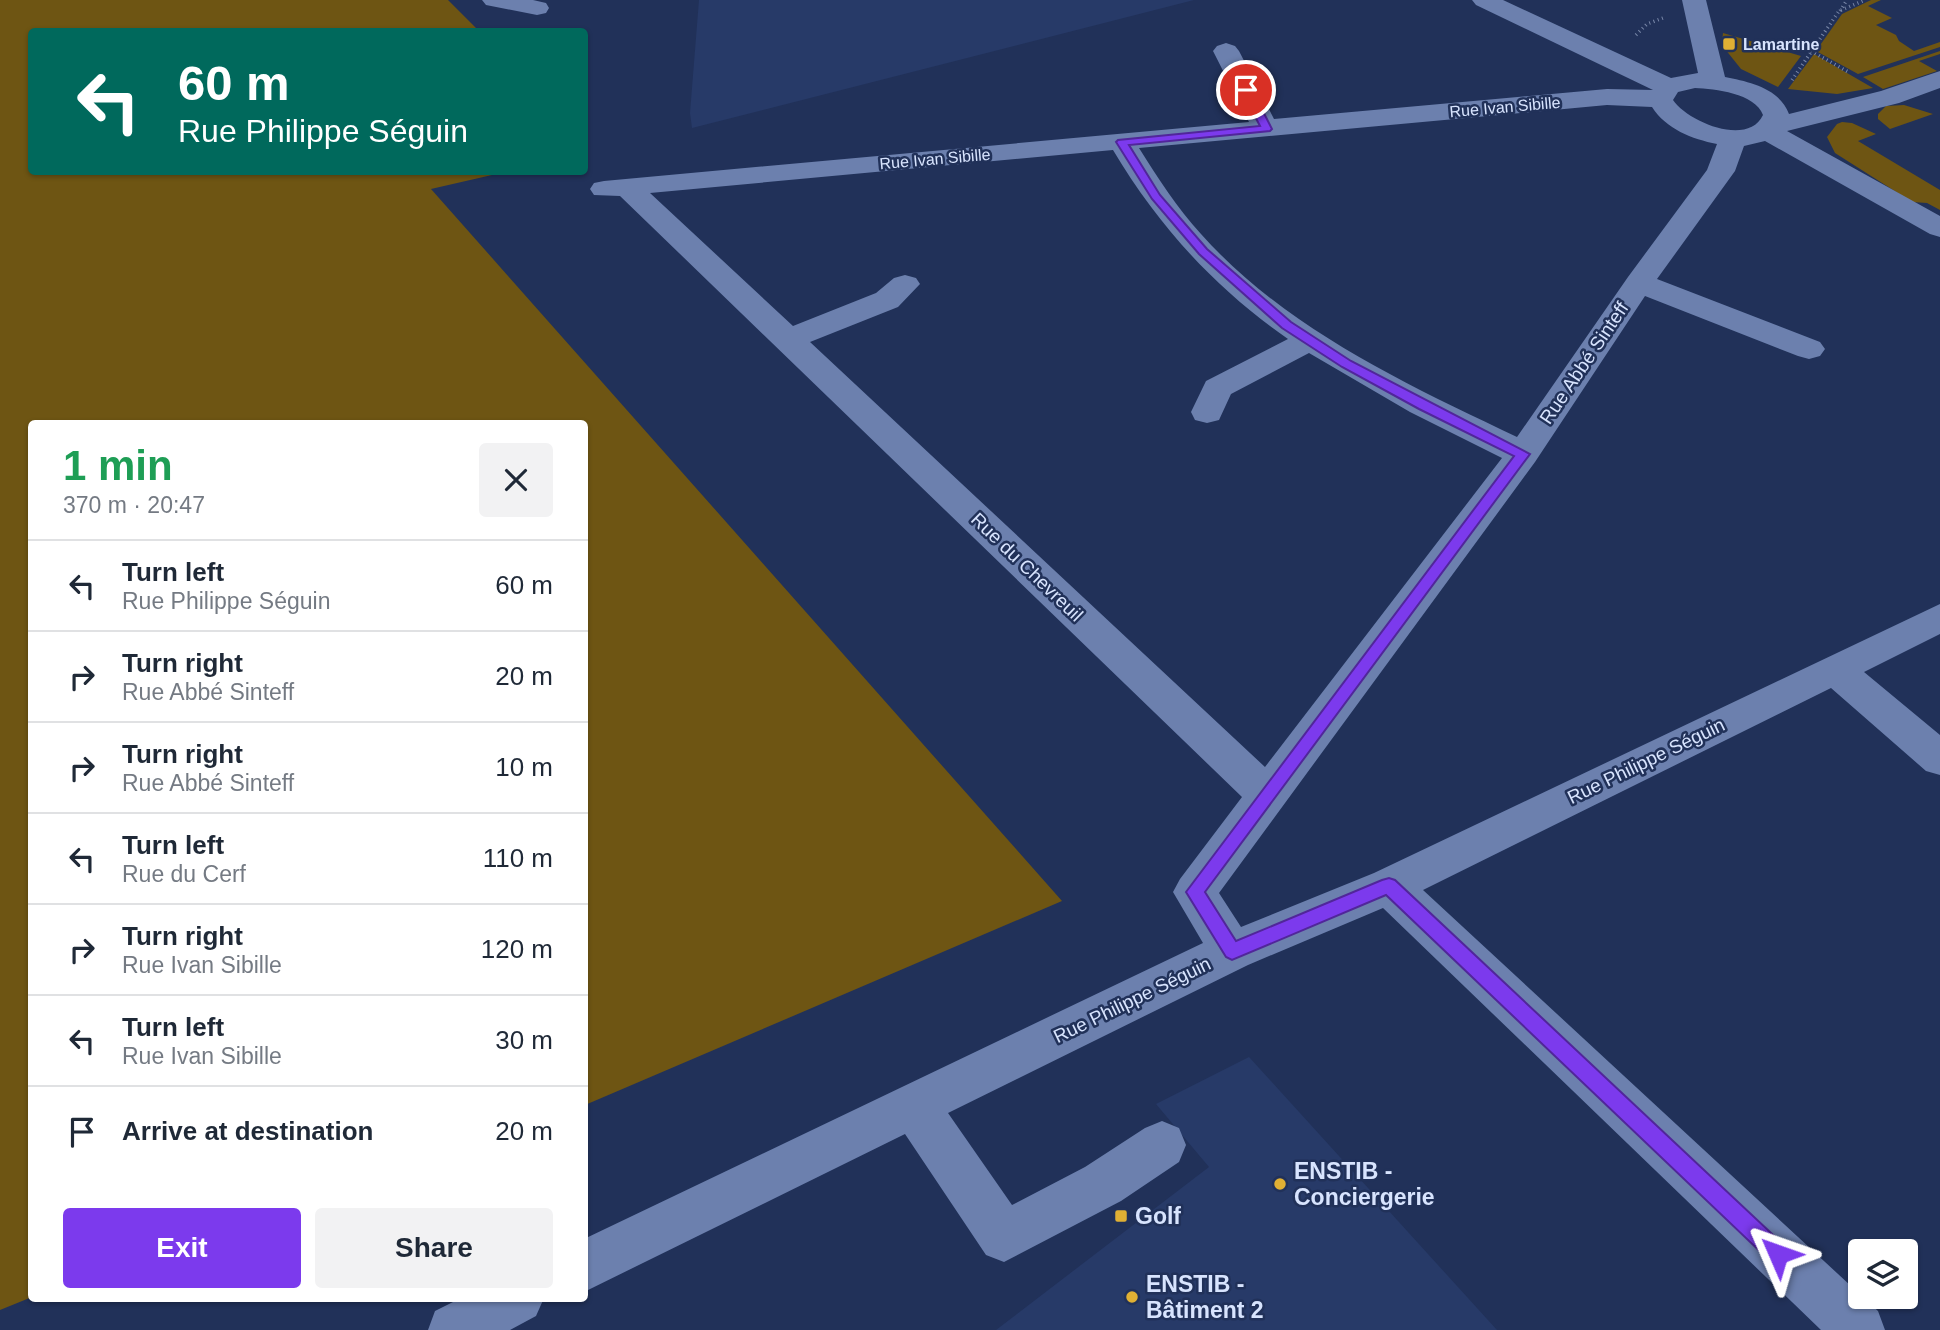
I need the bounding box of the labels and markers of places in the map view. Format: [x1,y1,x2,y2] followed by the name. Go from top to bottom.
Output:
[1721,36,1737,52] marker: Lamartine
[1743,36,1820,53] place label: Lamartine
[1216,60,1276,120] pin
[1294,1158,1435,1210] place label: ENSTIB - Conciergerie
[1272,1176,1288,1192] marker: ENSTIB - Conciergerie
[1135,1203,1181,1229] place label: Golf
[1113,1208,1129,1224] marker: Golf
[1146,1271,1264,1323] place label: ENSTIB - Bâtiment 2
[1124,1289,1140,1305] marker: ENSTIB - Bâtiment 2

